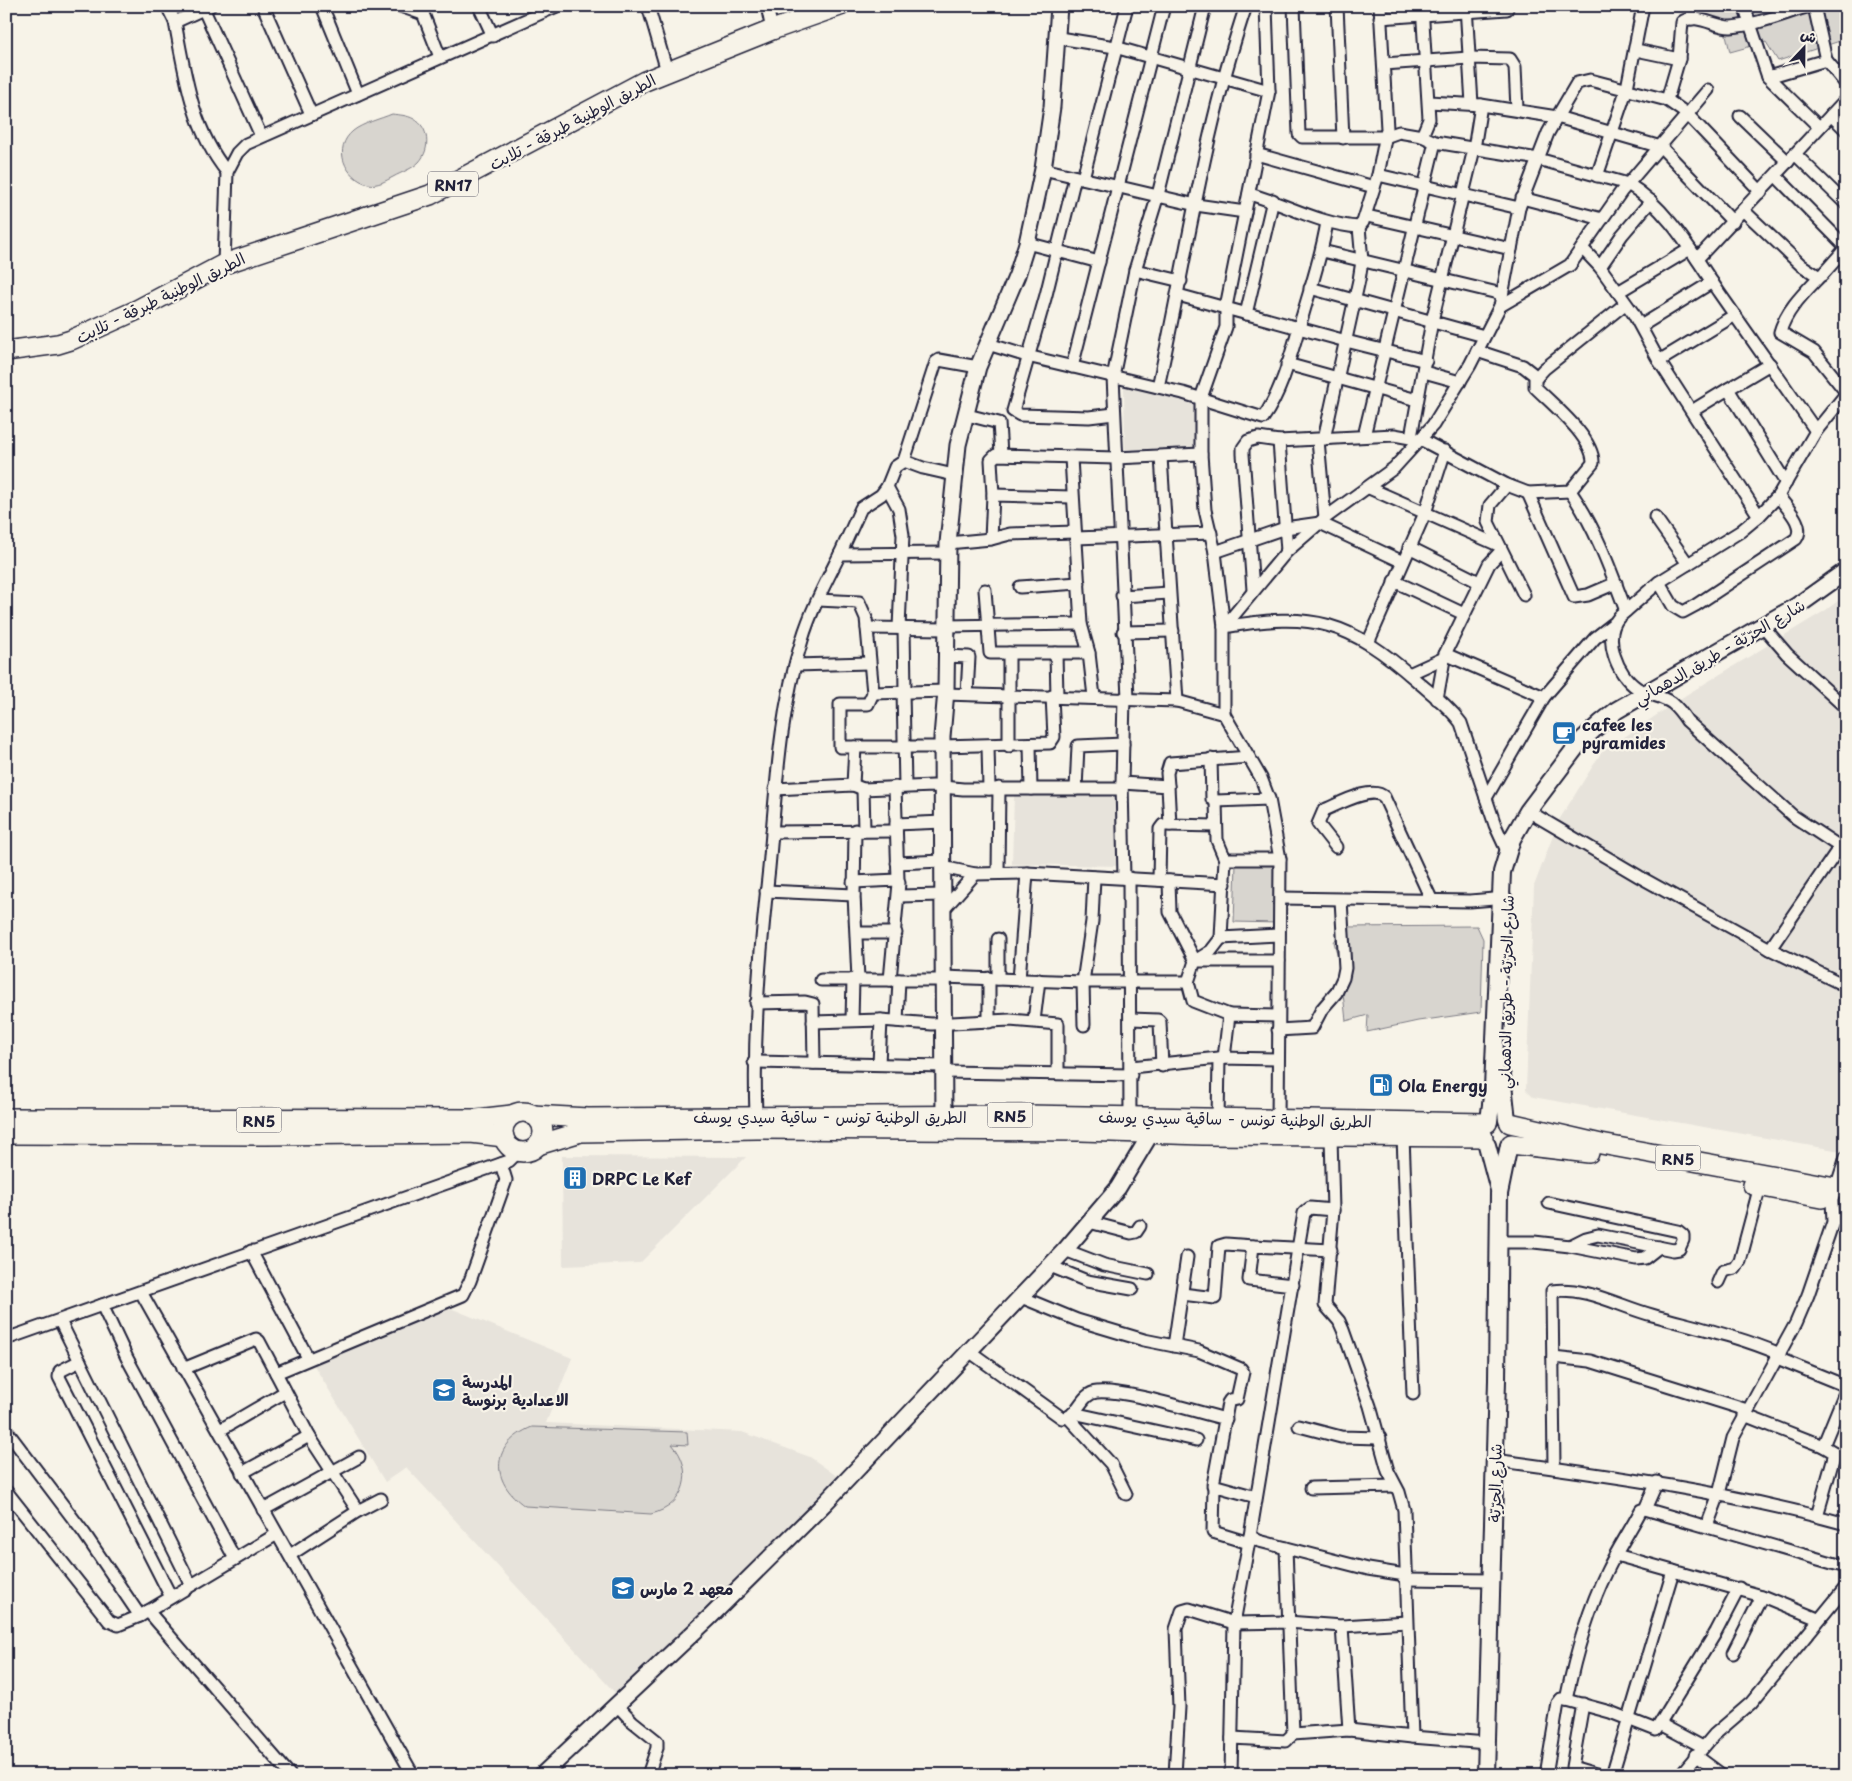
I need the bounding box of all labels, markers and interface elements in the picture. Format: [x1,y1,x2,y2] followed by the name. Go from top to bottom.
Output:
[1780,22,1830,72] north arrow
[1798,23,1820,48] text: ش
[484,67,660,175] street label: الطريق الوطنية طبرقة - تلابت
[428,172,478,196] road number: RN17
[71,246,249,348] street label: الطريق الوطنية طبرقة - تلابت
[1629,592,1811,713] street label: شارع الحرّيّة - طريق الدهماني
[1582,712,1666,754] place label: cafee les pyramides
[1551,720,1577,746] cafe icon: cafee les pyramides
[1491,895,1523,1089] street label: شارع الحرّيّة - طريق الدهماني
[1368,1072,1394,1098] fuel station icon: Ola Energy
[1398,1073,1487,1097] place label: Ola Energy
[988,1102,1032,1128] road number: RN5
[693,1104,967,1129] street label: الطريق الوطنية تونس - ساقية سيدي يوسف
[1098,1104,1372,1133] street label: الطريق الوطنية تونس - ساقية سيدي يوسف
[236,1108,282,1132] road number: RN5
[1656,1146,1700,1170] road number: RN5
[562,1165,588,1191] building icon: DRPC Le Kef
[592,1166,693,1190] place label: DRPC Le Kef
[462,1369,568,1411] place label: المدرسة الاعدادية برنوسة
[431,1377,457,1403] school or university icon: المدرسة الاعدادية برنوسة
[1481,1443,1508,1523] street label: شارع الحرّيّة
[610,1575,636,1601] school or university icon: معهد 2 مارس
[640,1576,733,1600] place label: معهد 2 مارس

